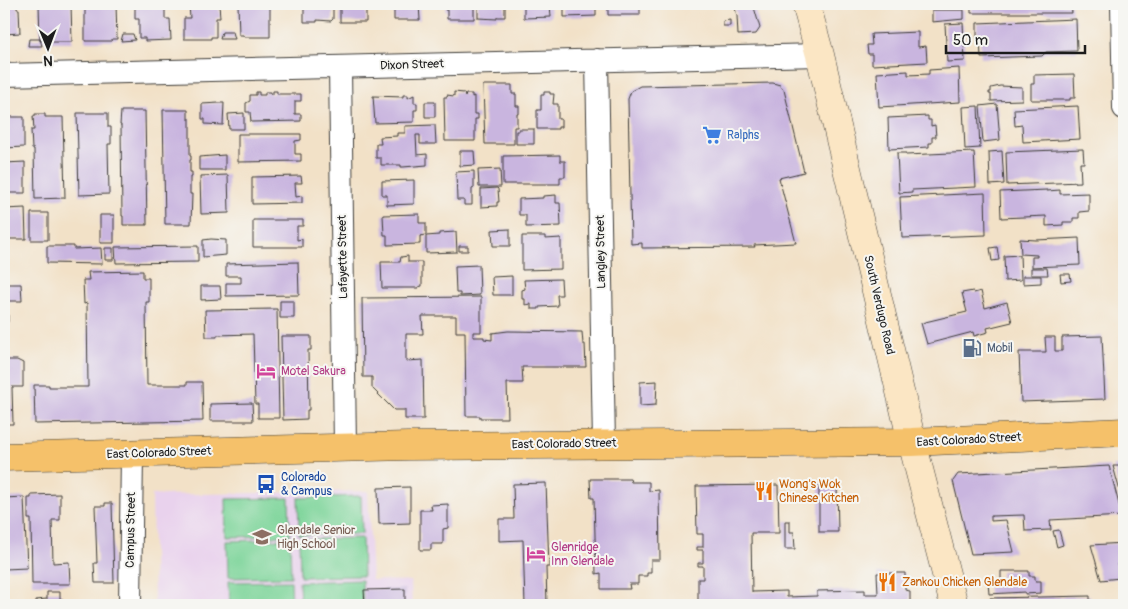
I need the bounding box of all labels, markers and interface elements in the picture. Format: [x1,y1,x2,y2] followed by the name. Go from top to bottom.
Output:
[22,22,72,72] north arrow
[946,22,1084,54] scale bar
[953,31,988,50] text: 50 m
[43,52,53,69] text: N
[380,56,444,74] street label: Dixon Street
[701,124,723,146] supermarket icon: Ralphs
[727,128,760,143] place label: Ralphs
[335,215,351,299] street label: Lafayette Street
[593,215,609,289] street label: Langley Street
[860,254,898,356] street label: South Verdugo Road
[961,337,983,359] fuel station icon: Mobil
[987,341,1013,356] place label: Mobil
[255,360,277,382] hotel icon: Motel Sakura
[281,364,346,379] place label: Motel Sakura
[916,430,1022,450] street label: East Colorado Street
[511,436,617,452] street label: East Colorado Street
[106,444,212,462] street label: East Colorado Street
[281,470,332,499] place label: Colorado & Campus
[255,473,277,495] bus stop icon: Colorado & Campus
[779,477,859,506] place label: Wong's Wok Chinese Kitchen
[753,480,775,502] restaurant icon: Wong's Wok Chinese Kitchen
[123,492,139,568] street label: Campus Street
[277,523,356,552] place label: Glendale Senior High School
[251,526,273,548] school or university icon: Glendale Senior High School
[551,540,614,569] place label: Glenridge Inn Glendale
[525,543,547,565] hotel icon: Glenridge Inn Glendale
[876,571,898,593] restaurant icon: Zankou Chicken Glendale
[902,575,1027,590] place label: Zankou Chicken Glendale

